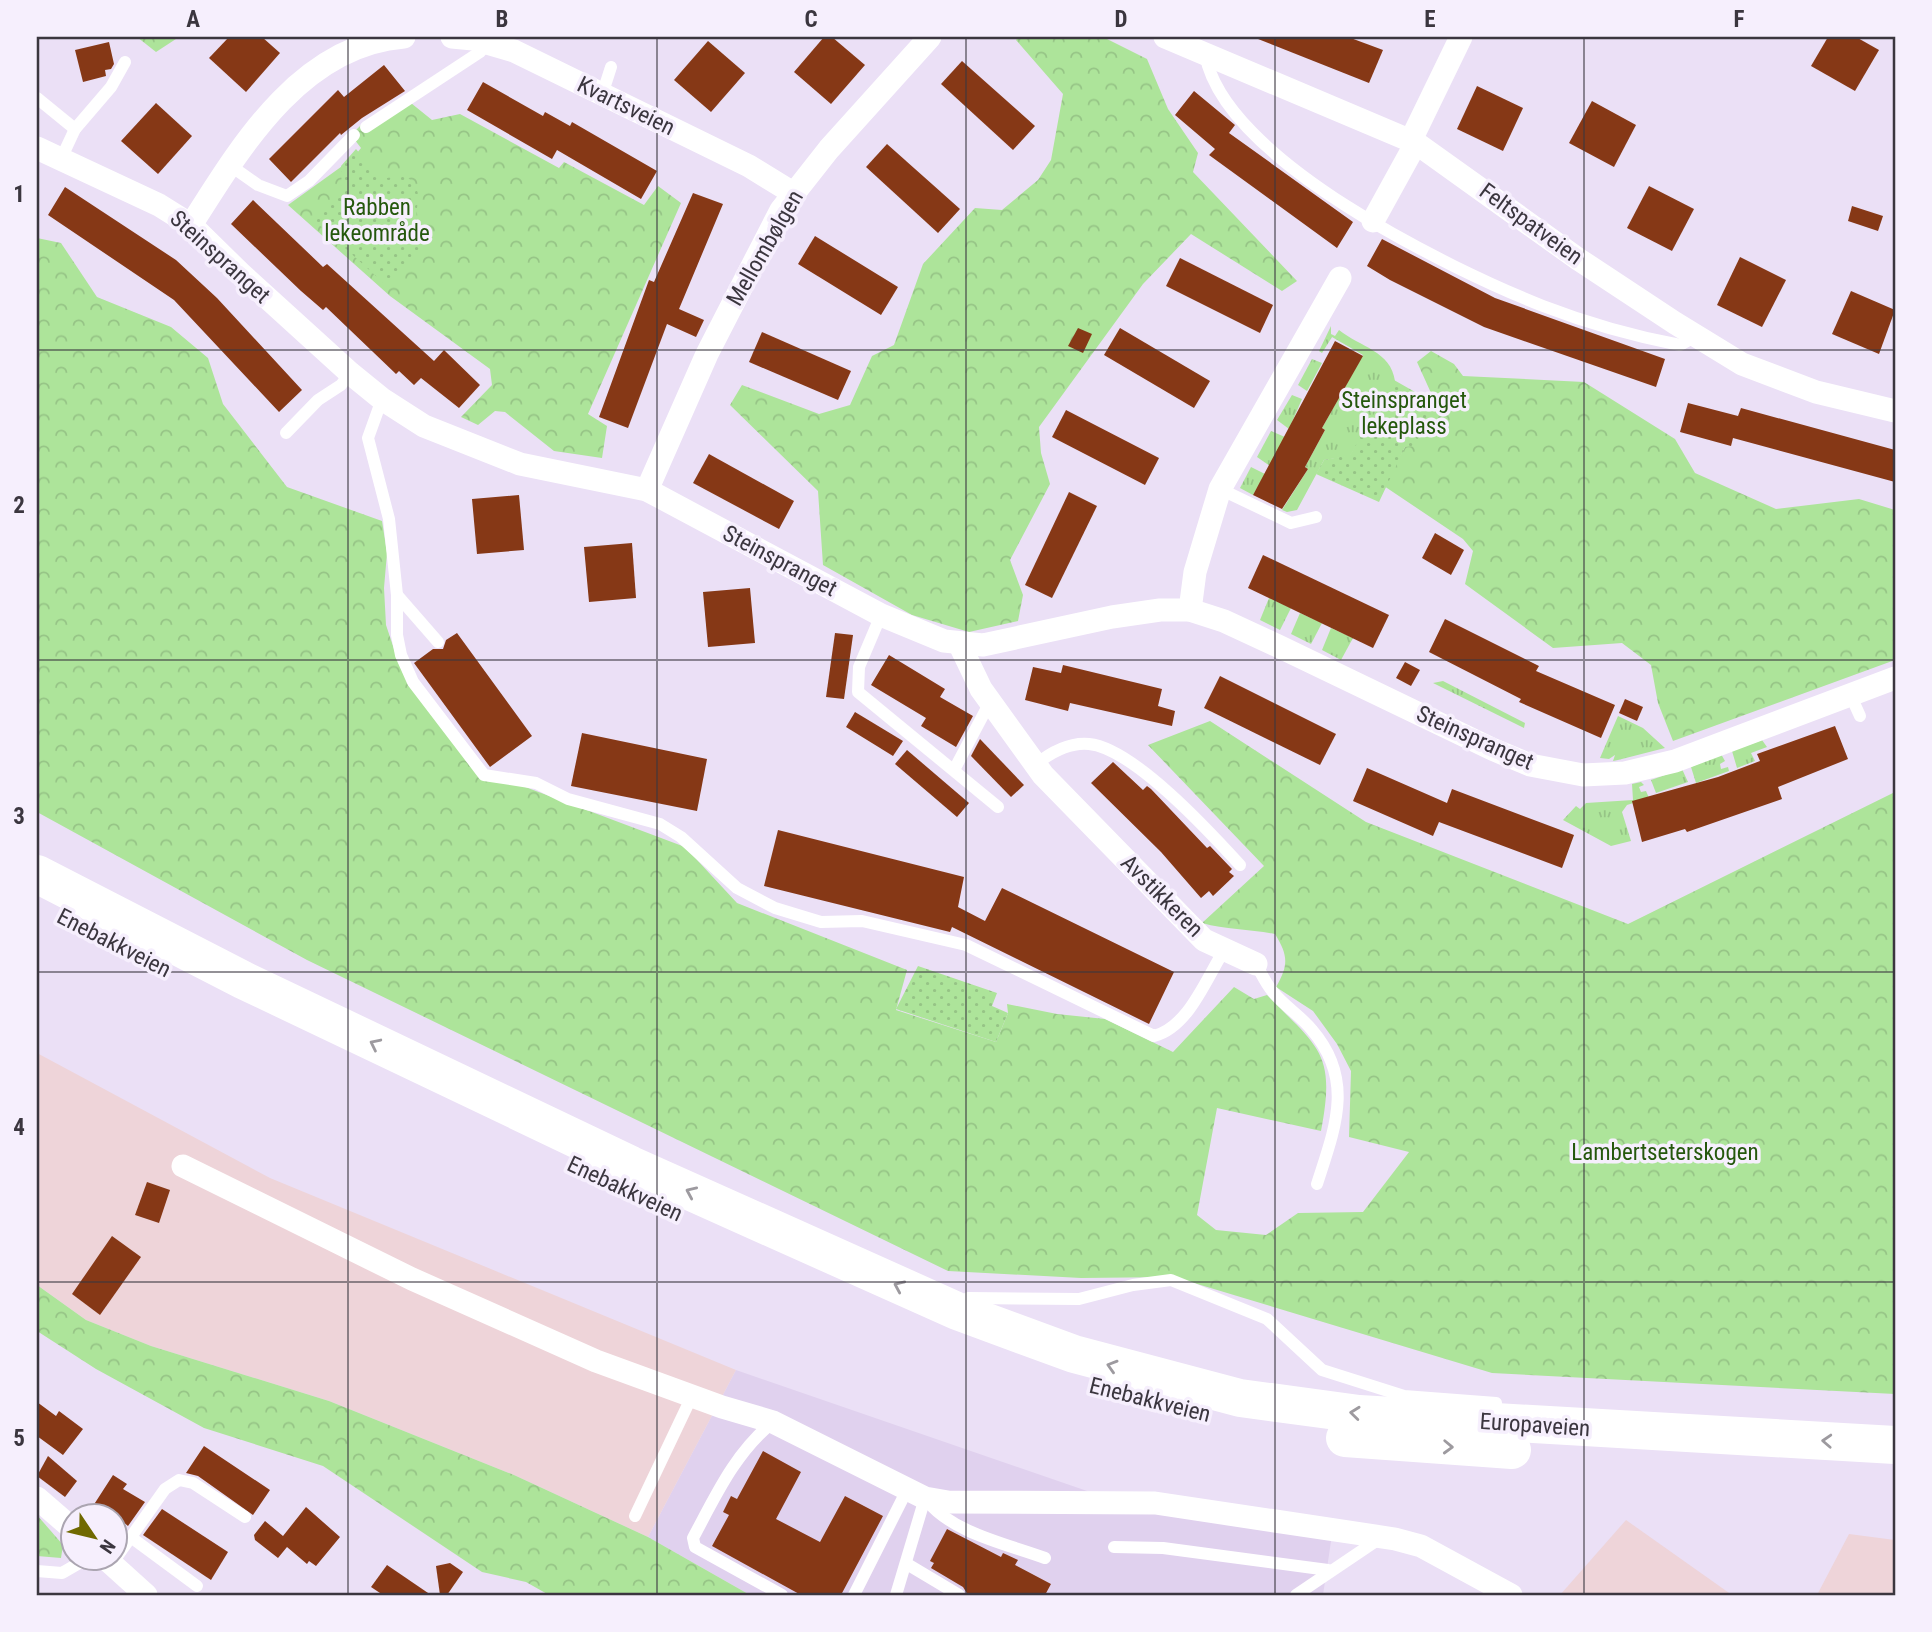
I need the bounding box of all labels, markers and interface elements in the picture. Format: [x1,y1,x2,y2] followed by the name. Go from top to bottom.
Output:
[186,6,200,33] text: A
[496,6,508,33] text: B
[804,6,818,33] text: C
[1115,6,1128,33] text: D
[1424,6,1436,33] text: E
[1734,6,1745,33] text: F
[573,71,679,141] street label: Kvartsveien
[1474,178,1588,270] street label: Feltspatveien
[13,181,25,208] text: 1
[721,185,809,311] street label: Mellombølgen
[324,194,430,247] park label: Rabben lekeområde
[164,205,276,309] street label: Steinspranget
[1341,387,1467,440] park label: Steinspranget lekeplass
[13,492,25,519] text: 2
[718,520,842,602] street label: Steinspranget
[1412,700,1538,776] street label: Steinspranget
[13,803,25,830] text: 3
[1115,849,1209,943] street label: Avstikkeren
[53,903,175,983] street label: Enebakkveien
[370,1038,382,1052] one-way arrow
[13,1114,25,1141] text: 4
[1571,1139,1759,1166] park label: Lambertseterskogen
[563,1151,687,1227] street label: Enebakkveien
[686,1186,699,1200] one-way arrow
[894,1280,906,1294] one-way arrow
[1106,1359,1118,1374] one-way arrow
[1087,1372,1213,1428] street label: Enebakkveien
[1350,1406,1361,1421] one-way arrow
[1479,1408,1591,1442] street label: Europaveien
[13,1425,25,1452] text: 5
[1821,1434,1832,1449] one-way arrow
[1443,1439,1454,1454] one-way arrow
[60,1502,130,1572] north arrow
[95,1535,120,1558] text: N

